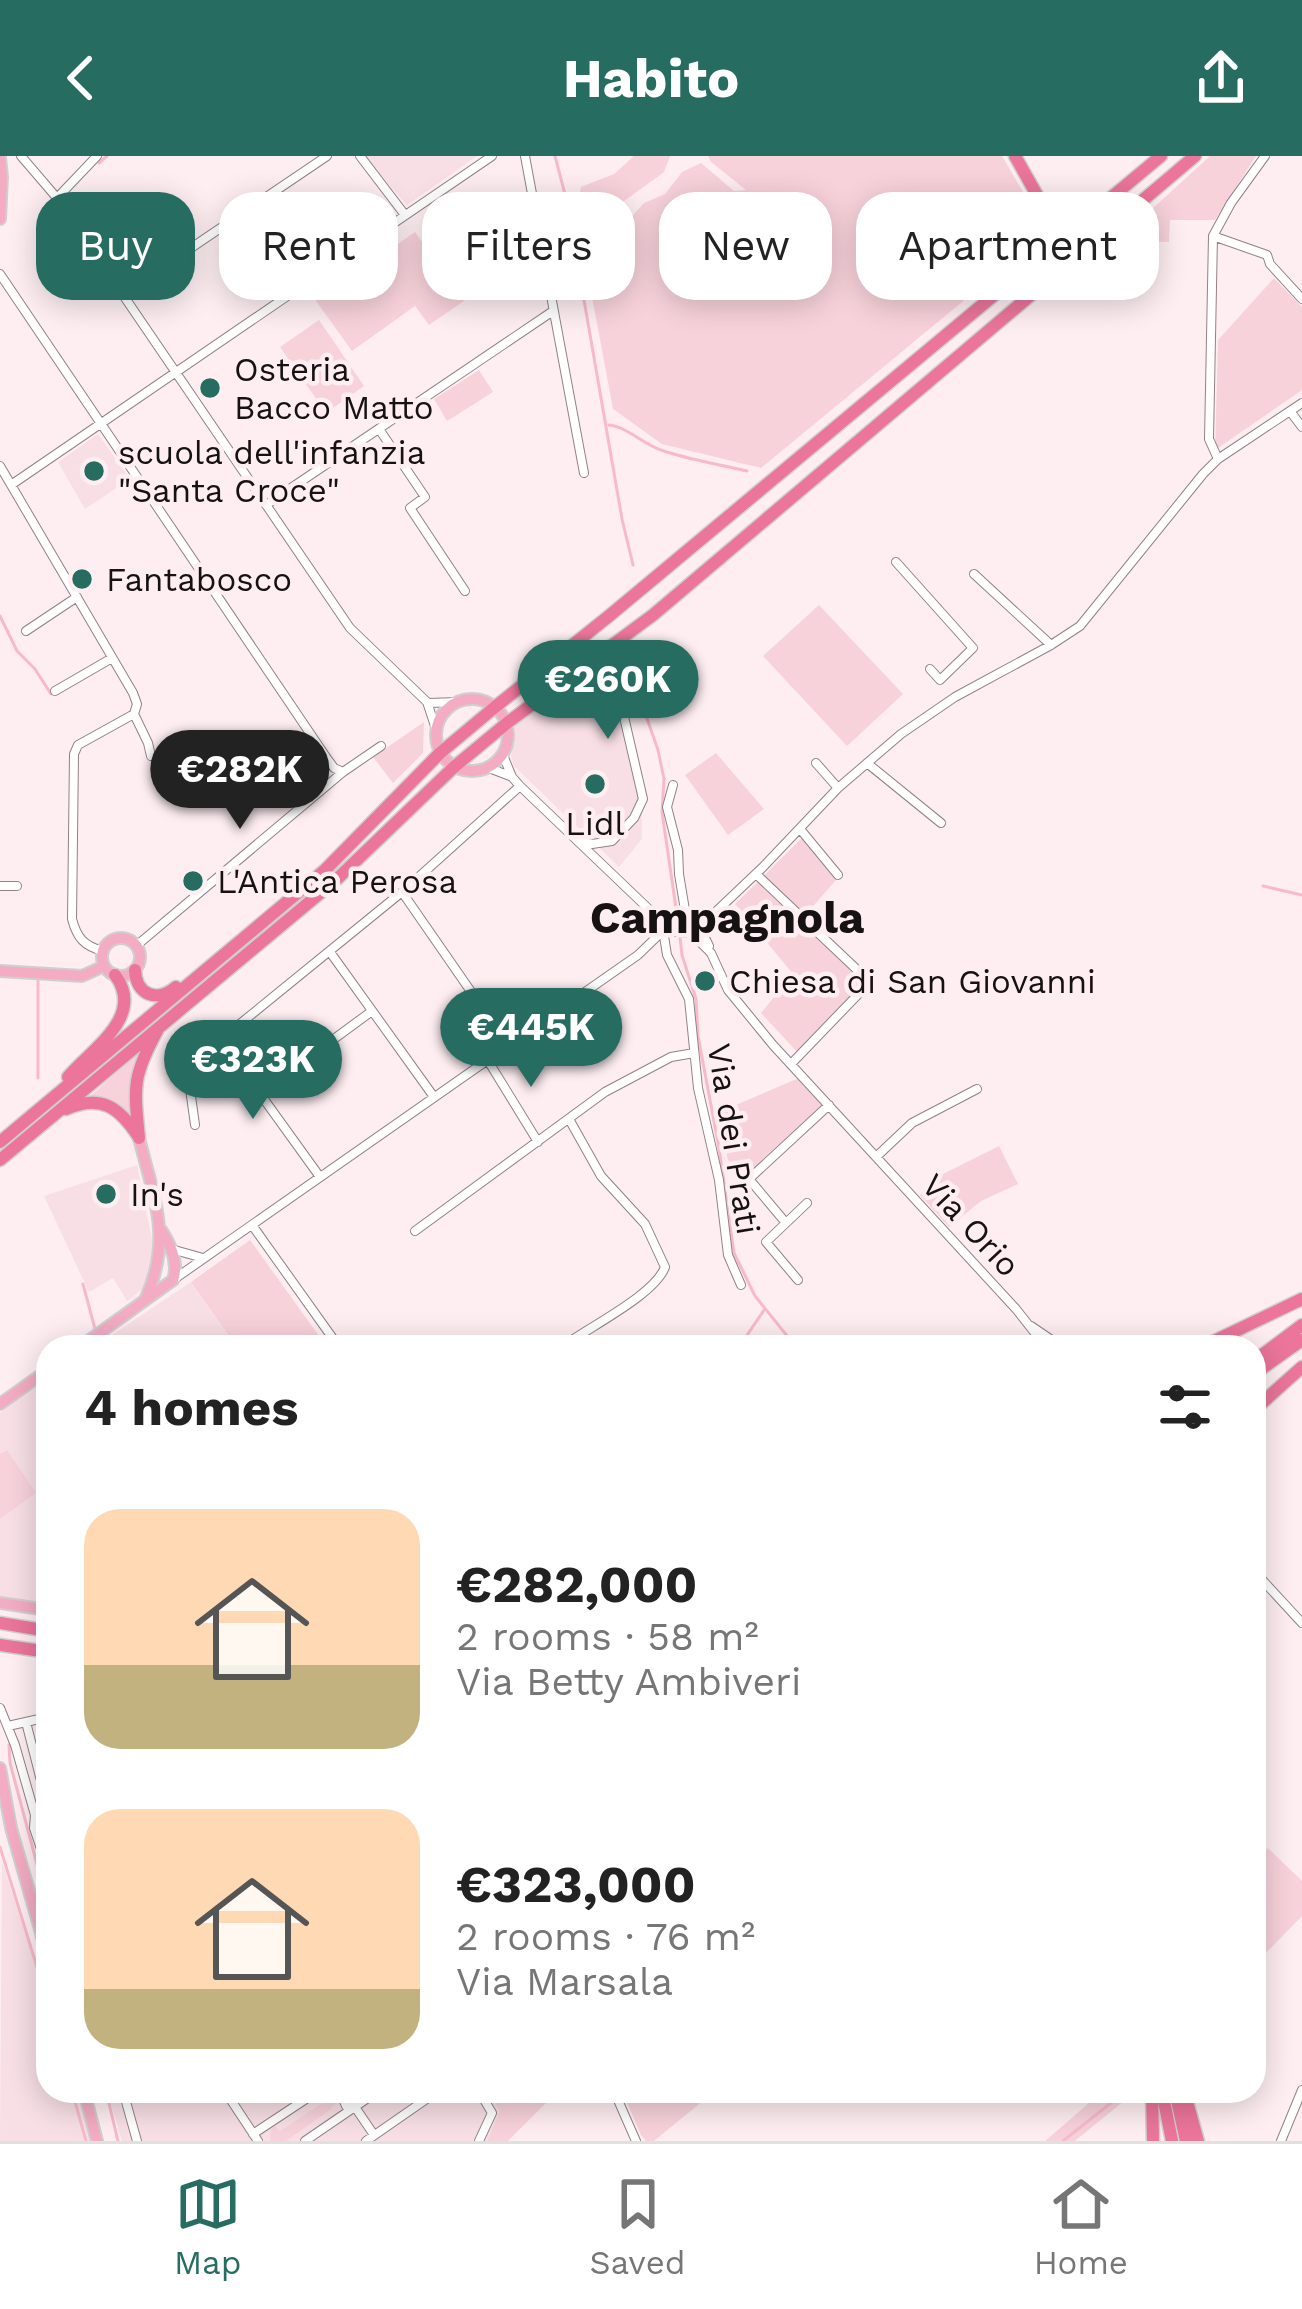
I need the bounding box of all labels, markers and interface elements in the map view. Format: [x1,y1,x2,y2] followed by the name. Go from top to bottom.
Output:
[48,45,114,111] icon: back
[1188,45,1254,111] icon: share
[563,47,739,110] text: Habito
[36,192,195,300] chip: Buy
[219,192,398,300] chip: Rent
[422,192,635,300] chip: Filters
[659,192,832,300] chip: New
[856,192,1159,300] chip: Apartment
[234,350,434,427] place label: Osteria Bacco Matto
[197,375,223,401] marker: Osteria Bacco Matto
[118,433,425,510] place label: scuola dell'infanzia "Santa Croce"
[81,458,107,484] marker: scuola dell'infanzia "Santa Croce"
[106,560,292,599] place label: Fantabosco
[69,566,95,592] marker: Fantabosco
[524,640,692,742] pin: €260K
[545,656,671,701] text: €260K
[156,730,324,832] pin: €282K
[177,746,303,791] text: €282K
[582,771,608,797] marker: Lidl
[565,804,625,843] place label: Lidl
[217,862,457,901] place label: L'Antica Perosa
[180,868,206,894] marker: L'Antica Perosa
[590,891,864,944] district label: Campagnola
[729,962,1096,1001] place label: Chiesa di San Giovanni
[692,968,718,994] marker: Chiesa di San Giovanni
[447,988,615,1090] pin: €445K
[467,1004,595,1049] text: €445K
[169,1020,337,1122] pin: €323K
[191,1036,315,1081] text: €323K
[700,1041,768,1237] street label: Via dei Prati
[914,1166,1028,1284] street label: Via Orio
[130,1175,184,1214] place label: In's
[93,1181,119,1207] marker: In's
[1152,1374,1218,1440] icon: filters
[84,1378,298,1437] text: 4 homes
[456,1555,697,1614] text: €282,000
[180,1557,324,1701] icon: home
[456,1614,759,1659] text: 2 rooms · 58 m²
[456,1659,801,1704] text: Via Betty Ambiveri
[456,1855,696,1914] text: €323,000
[180,1857,324,2001] icon: home
[456,1914,755,1959] text: 2 rooms · 76 m²
[456,1959,673,2004] text: Via Marsala
[174,2171,241,2282] tab: Map
[590,2171,685,2282] tab: Saved
[1034,2171,1128,2282] tab: Home

